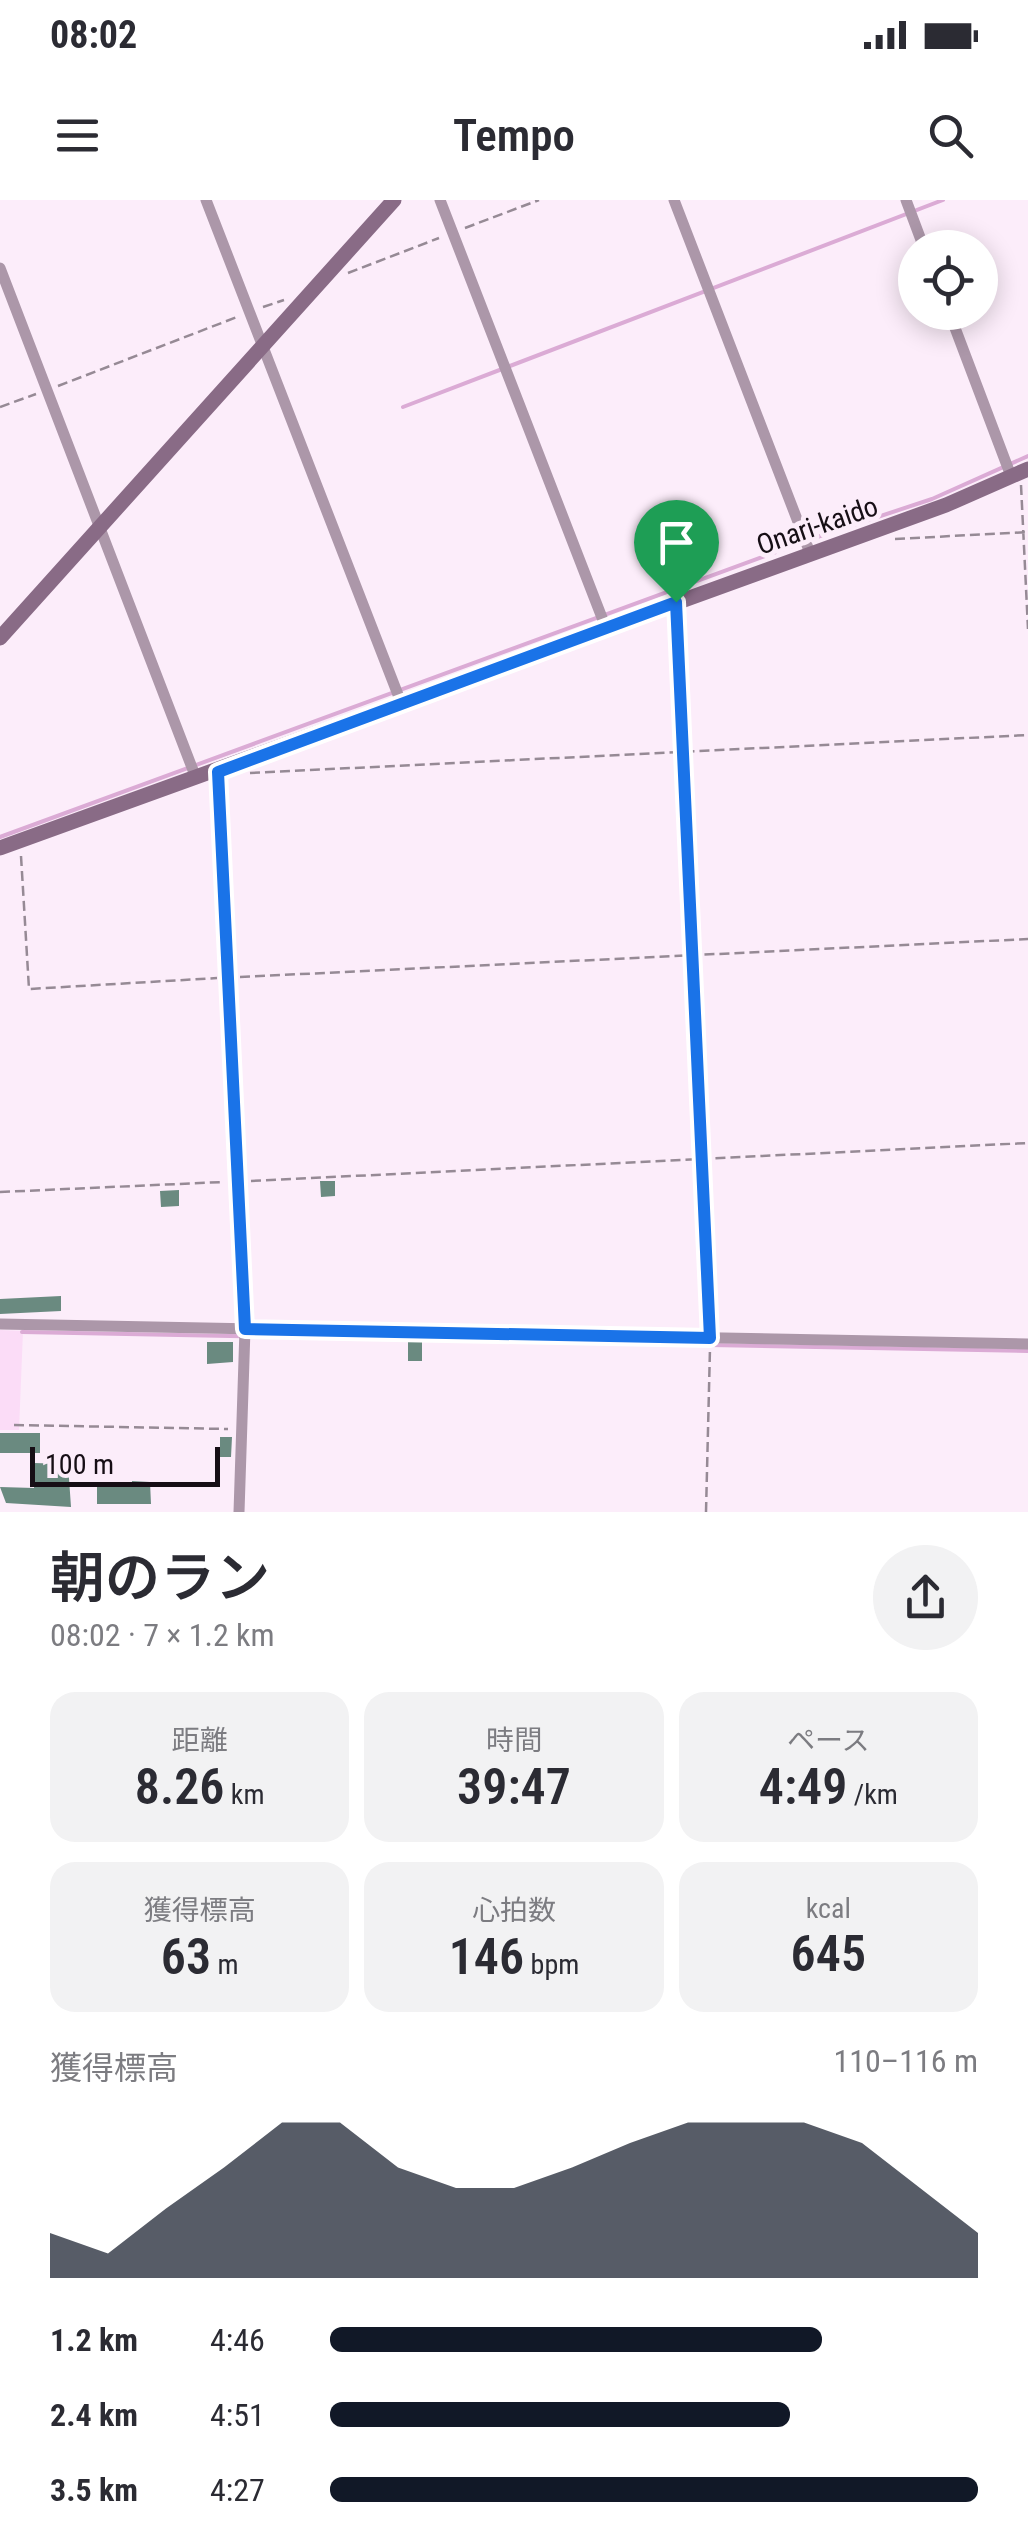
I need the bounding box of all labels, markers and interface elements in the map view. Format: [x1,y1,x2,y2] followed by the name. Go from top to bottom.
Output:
[50,13,137,57] text: 08:02
[50,108,105,163] icon: menu
[923,108,978,163] icon: search
[453,109,575,162] text: Tempo
[898,230,998,330] map controls
[898,230,998,330] button: locate
[752,489,882,562] street label: Onari-kaido
[634,500,719,603] pin
[649,515,704,570] icon: arrive
[30,1442,220,1486] scale bar
[45,1448,114,1481] text: 100 m
[873,1545,978,1650] button: share
[50,1546,270,1610] text: 朝のラン
[50,1616,275,1654] text: 08:02 · 7 × 1.2 km
[172,1724,228,1757] text: 距離
[486,1724,542,1757] text: 時間
[787,1724,870,1757] text: ペース
[135,1758,224,1816] text: 8.26
[457,1758,571,1816] text: 39:47
[759,1758,847,1816] text: 4:49
[224,1778,265,1811] text: km
[847,1778,898,1811] text: /km
[806,1892,851,1925] text: kcal
[144,1894,256,1927] text: 獲得標高
[472,1894,556,1927] text: 心拍数
[791,1925,866,1983] text: 645
[161,1928,211,1986] text: 63
[449,1928,524,1986] text: 146
[211,1948,239,1981] text: m
[524,1948,579,1981] text: bpm
[833,2042,978,2080] text: 110–116 m
[50,2049,178,2087] text: 獲得標高
[50,2321,138,2359] text: 1.2 km
[210,2321,265,2359] text: 4:46
[50,2396,138,2434] text: 2.4 km
[210,2396,265,2434] text: 4:51
[50,2471,138,2509] text: 3.5 km
[210,2471,265,2509] text: 4:27

